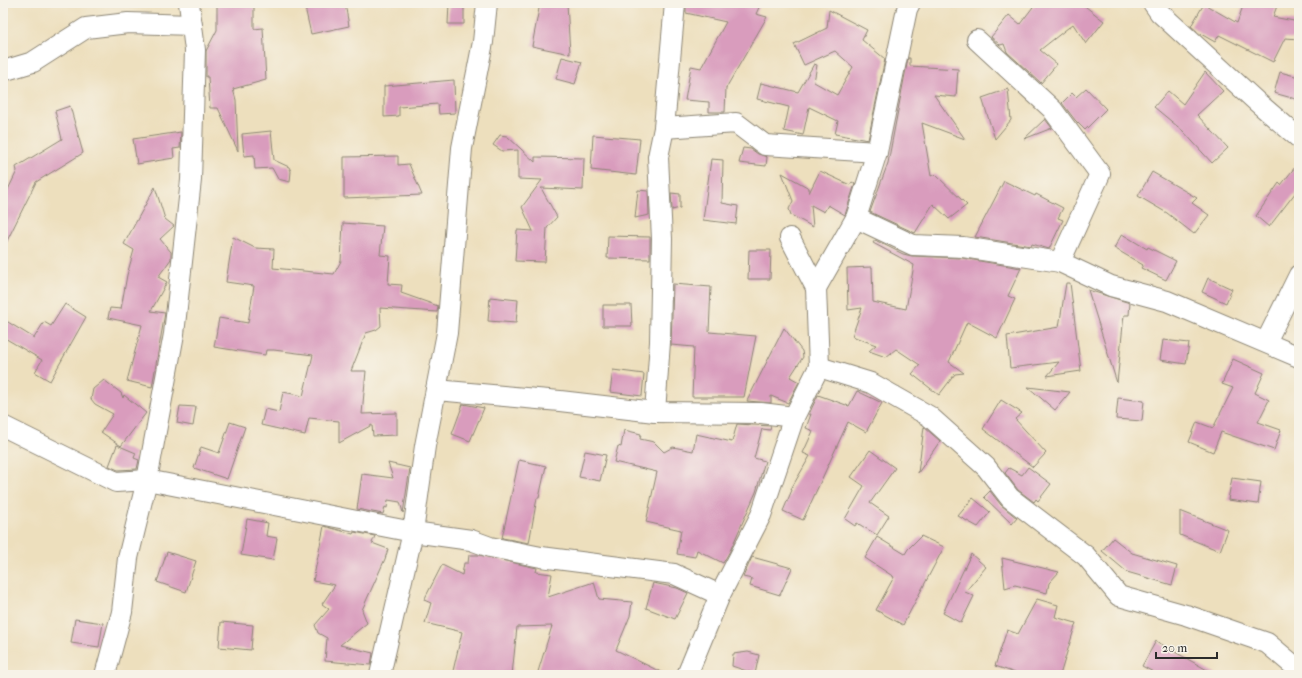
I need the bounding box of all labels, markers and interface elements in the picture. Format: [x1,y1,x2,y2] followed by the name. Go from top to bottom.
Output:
[1156,634,1217,660] scale bar
[1162,641,1187,655] text: 20 m

